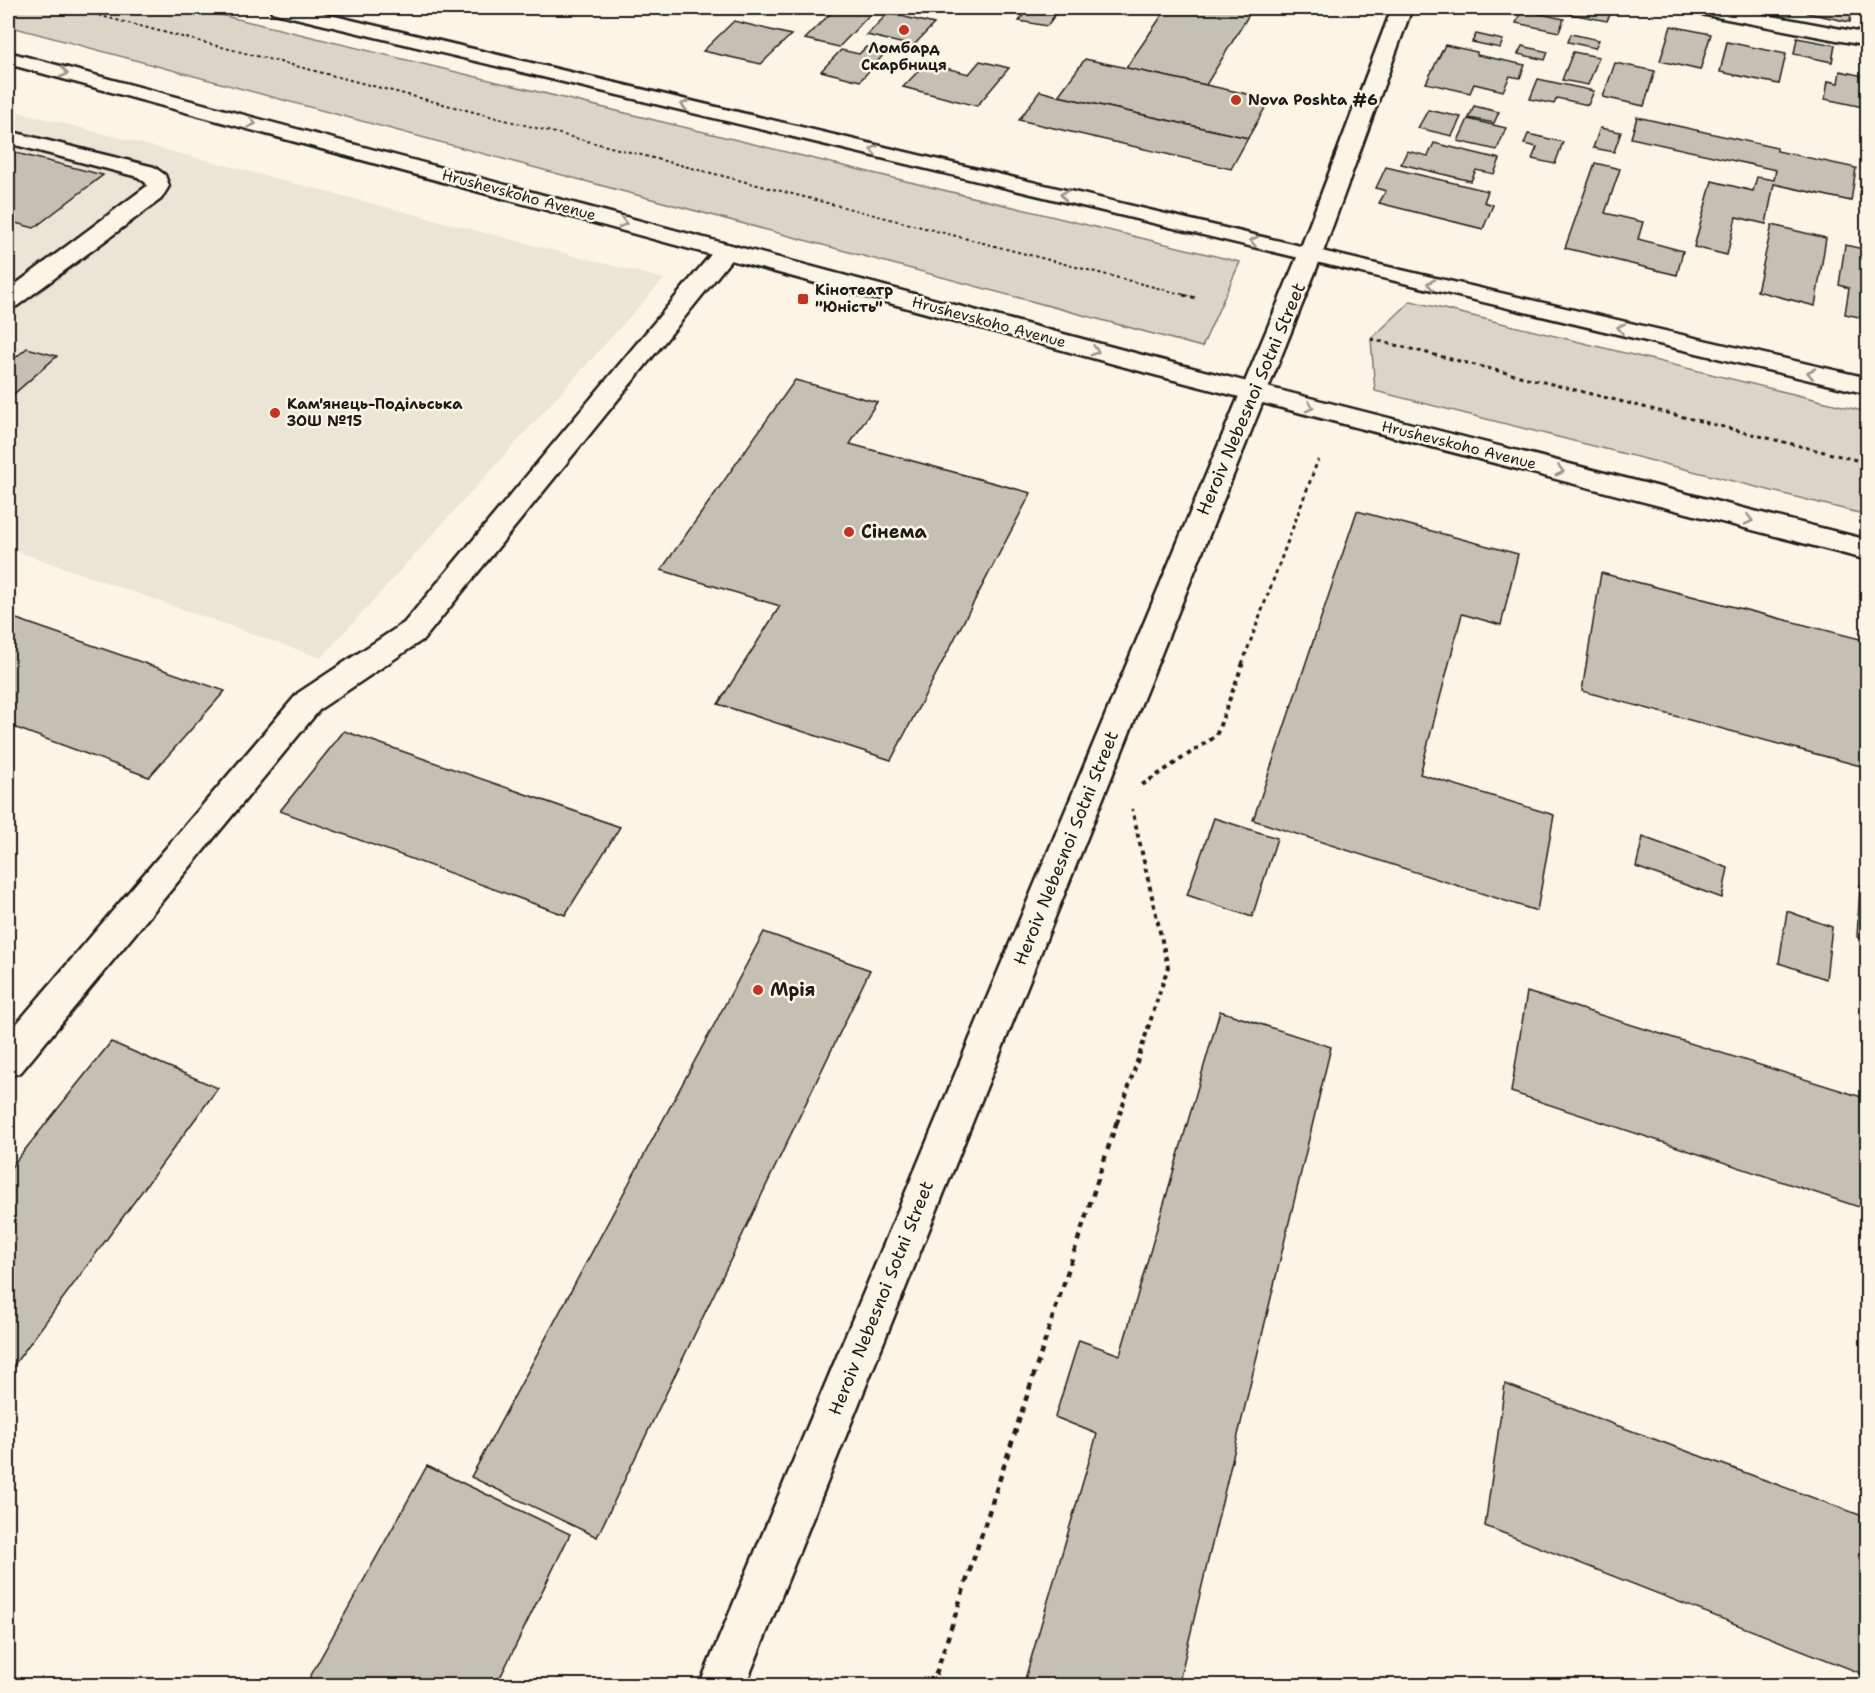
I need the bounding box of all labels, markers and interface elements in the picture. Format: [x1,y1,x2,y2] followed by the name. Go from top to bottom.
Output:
[897,23,911,37] marker: Ломбард Скарбниця
[861,38,947,75] place label: Ломбард Скарбниця
[59,65,69,78] one-way arrow
[1248,90,1378,110] place label: Nova Poshta #6
[1229,93,1243,107] marker: Nova Poshta #6
[680,99,690,112] one-way arrow
[247,116,257,129] one-way arrow
[869,145,879,158] one-way arrow
[440,165,598,225] street label: Hrushevskoho Avenue
[1059,190,1069,203] one-way arrow
[617,216,628,228] one-way arrow
[1249,236,1259,249] one-way arrow
[1426,278,1436,291] one-way arrow
[1191,279,1311,519] street label: Heroiv Nebesnoi Sotni Street
[815,280,893,317] place label: Кінотеатр "Юність"
[796,292,810,306] marker: Кінотеатр "Юність"
[910,292,1068,352] street label: Hrushevskoho Avenue
[1616,323,1626,336] one-way arrow
[1090,343,1100,356] one-way arrow
[1806,367,1816,380] one-way arrow
[287,394,463,431] place label: Кам'янець-Подільська ЗОШ №15
[1305,400,1315,413] one-way arrow
[268,406,282,420] marker: Кам'янець-Подільська ЗОШ №15
[1380,416,1538,474] street label: Hrushevskoho Avenue
[1555,464,1565,477] one-way arrow
[1744,512,1754,525] one-way arrow
[861,520,928,544] place label: Сінема
[842,525,856,539] marker: Сінема
[1008,727,1124,969] street label: Heroiv Nebesnoi Sotni Street
[770,978,815,1002] place label: Мрія
[751,983,765,997] marker: Мрія
[823,1177,939,1419] street label: Heroiv Nebesnoi Sotni Street

